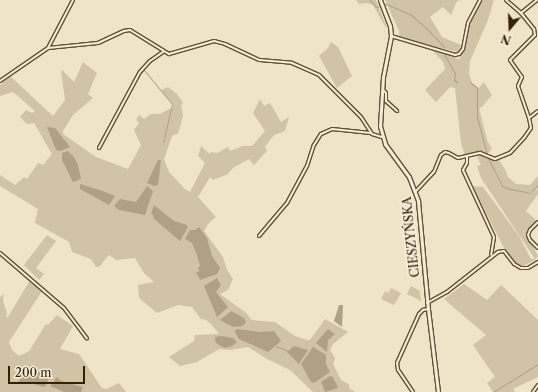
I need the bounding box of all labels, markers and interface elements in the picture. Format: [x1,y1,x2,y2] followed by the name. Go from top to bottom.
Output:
[490,8,530,48] north arrow
[499,31,513,48] text: N
[400,196,422,278] street label: CIESZYŃSKA
[10,358,87,384] scale bar
[15,365,52,380] text: 200 m

